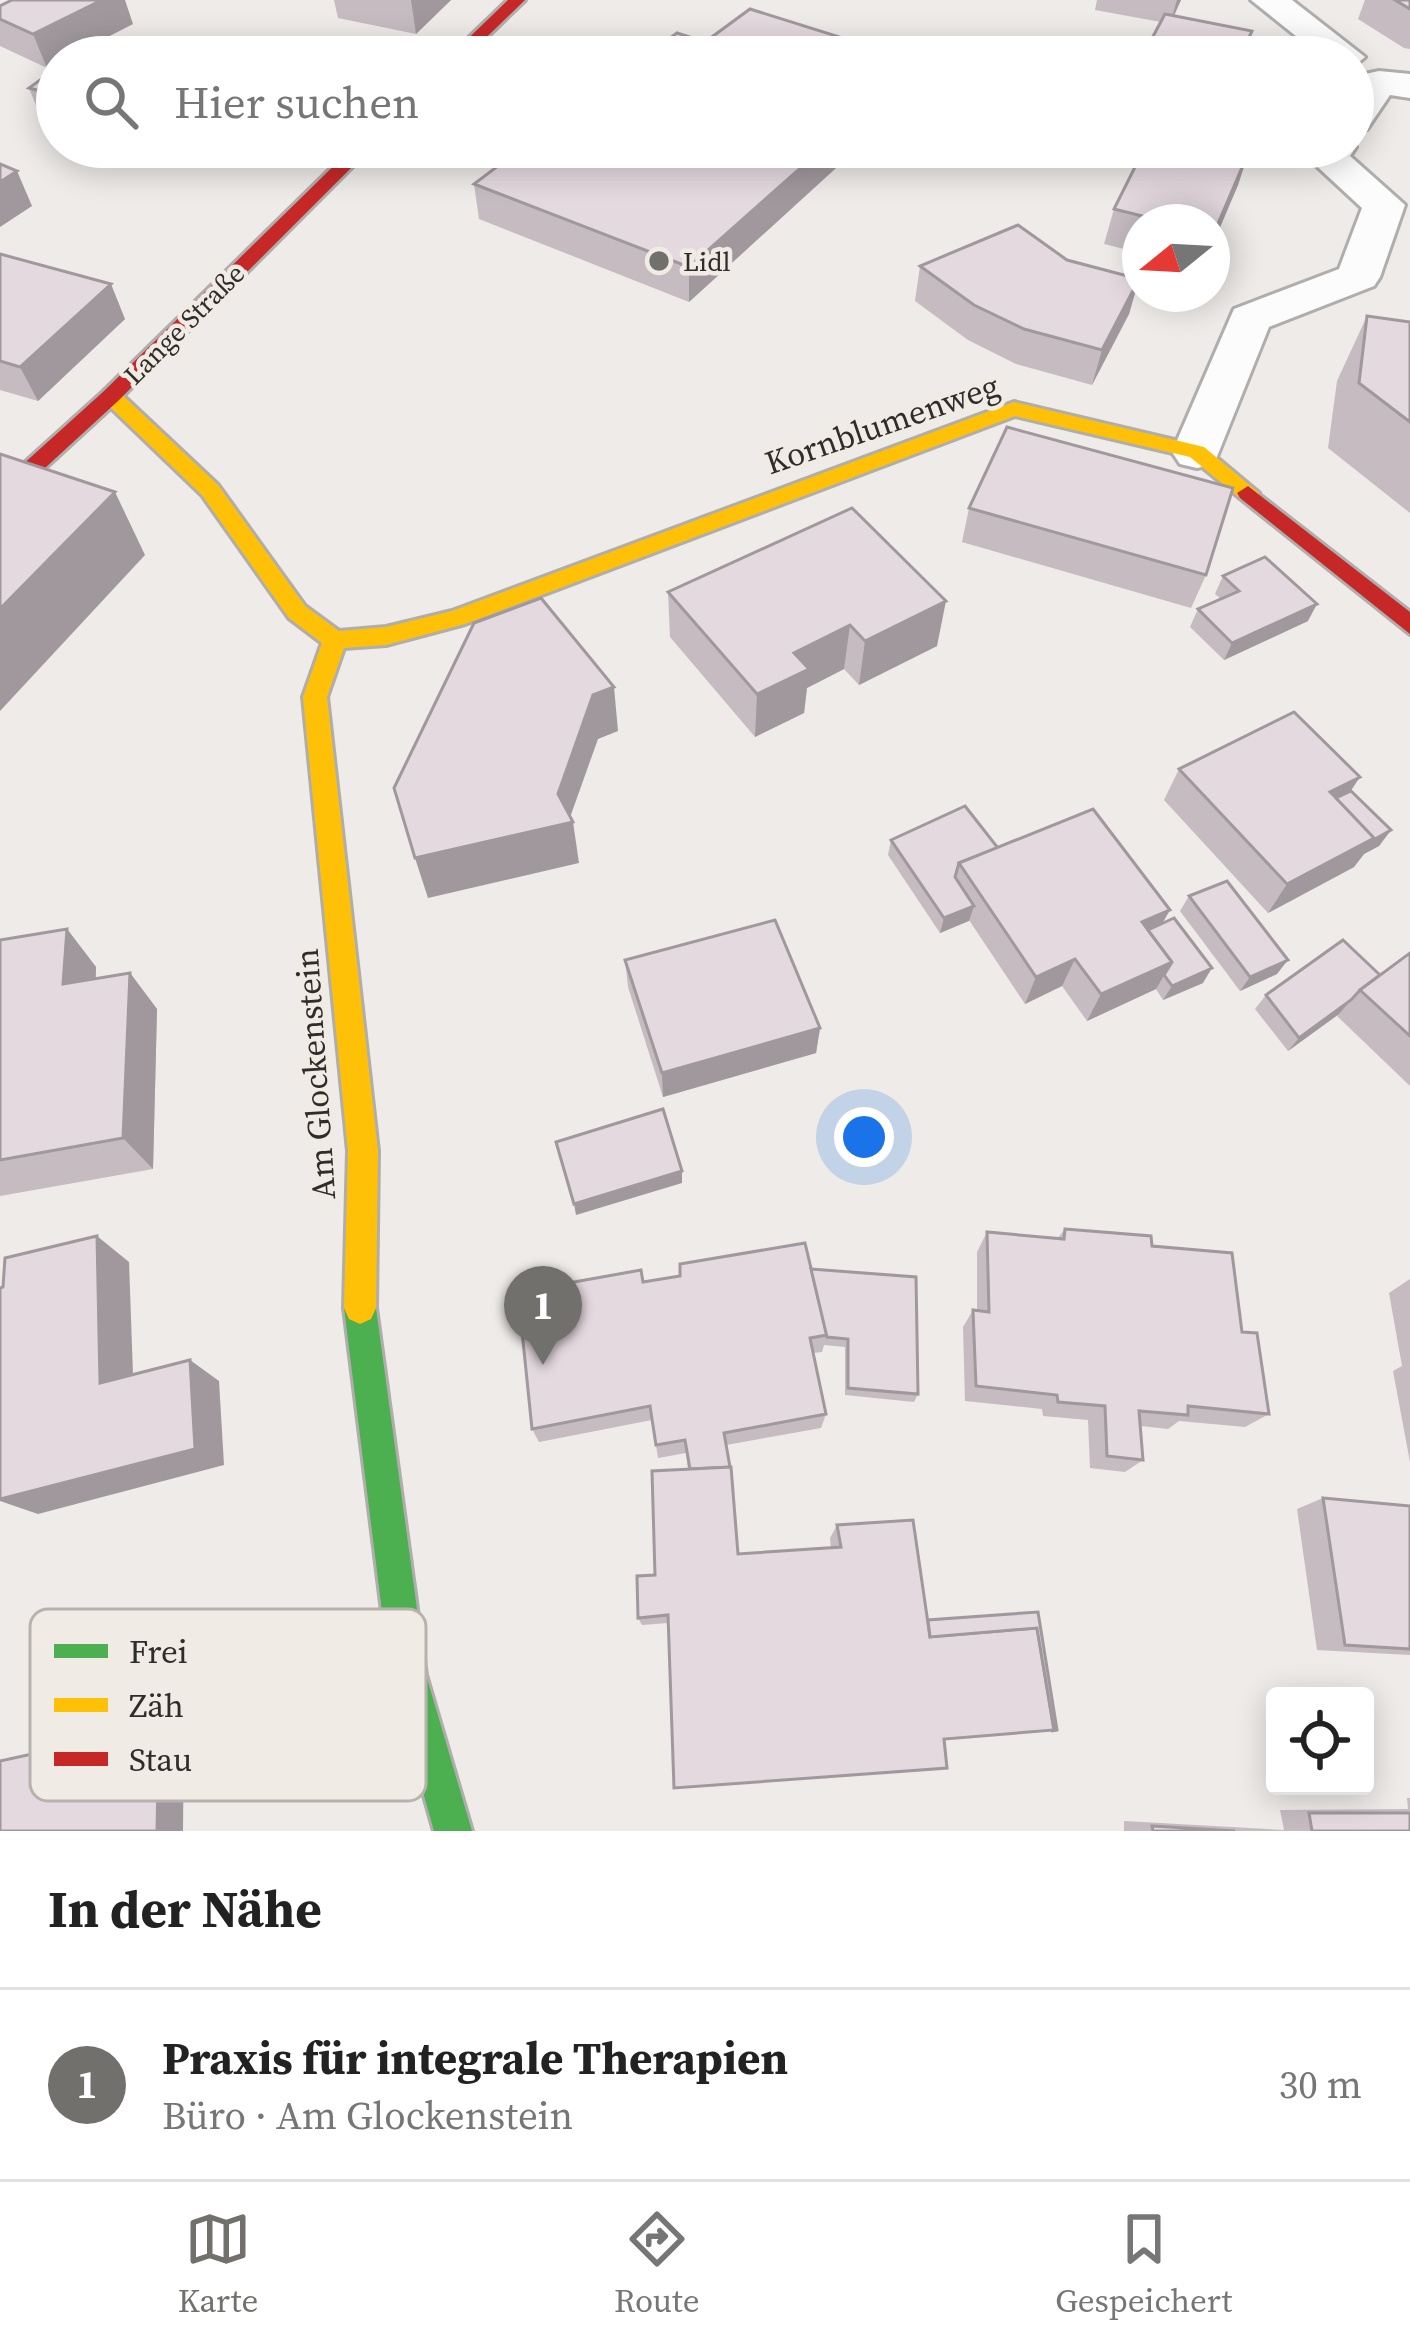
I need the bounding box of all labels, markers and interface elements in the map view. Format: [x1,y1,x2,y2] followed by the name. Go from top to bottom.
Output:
[36,36,1374,168] search box
[78,69,144,135] icon: search
[174,71,419,133] text: Hier suchen
[1122,204,1230,312] north arrow
[683,243,731,280] place label: Lidl
[646,248,672,274] marker: Lidl
[115,255,253,393] street label: Lange Straße
[759,363,1005,485] street label: Kornblumenweg
[284,947,346,1201] street label: Am Glockenstein
[834,1107,894,1167] your location
[504,1266,582,1365] pin: 1
[30,1609,426,1801] legend
[129,1629,188,1674] text: Frei
[129,1683,184,1728] text: Zäh
[1266,1687,1374,1795] map controls
[1266,1687,1374,1795] button: locate
[129,1737,192,1782] text: Stau
[48,1874,322,1944] text: In der Nähe
[162,2027,788,2089] text: Praxis für integrale Therapien
[76,2058,98,2111] text: 1
[1279,2058,1362,2111] text: 30 m
[162,2089,573,2142] text: Büro · Am Glockenstein
[178,2206,258,2323] tab: Karte
[614,2206,700,2323] tab: Route
[1055,2206,1232,2323] tab: Gespeichert

